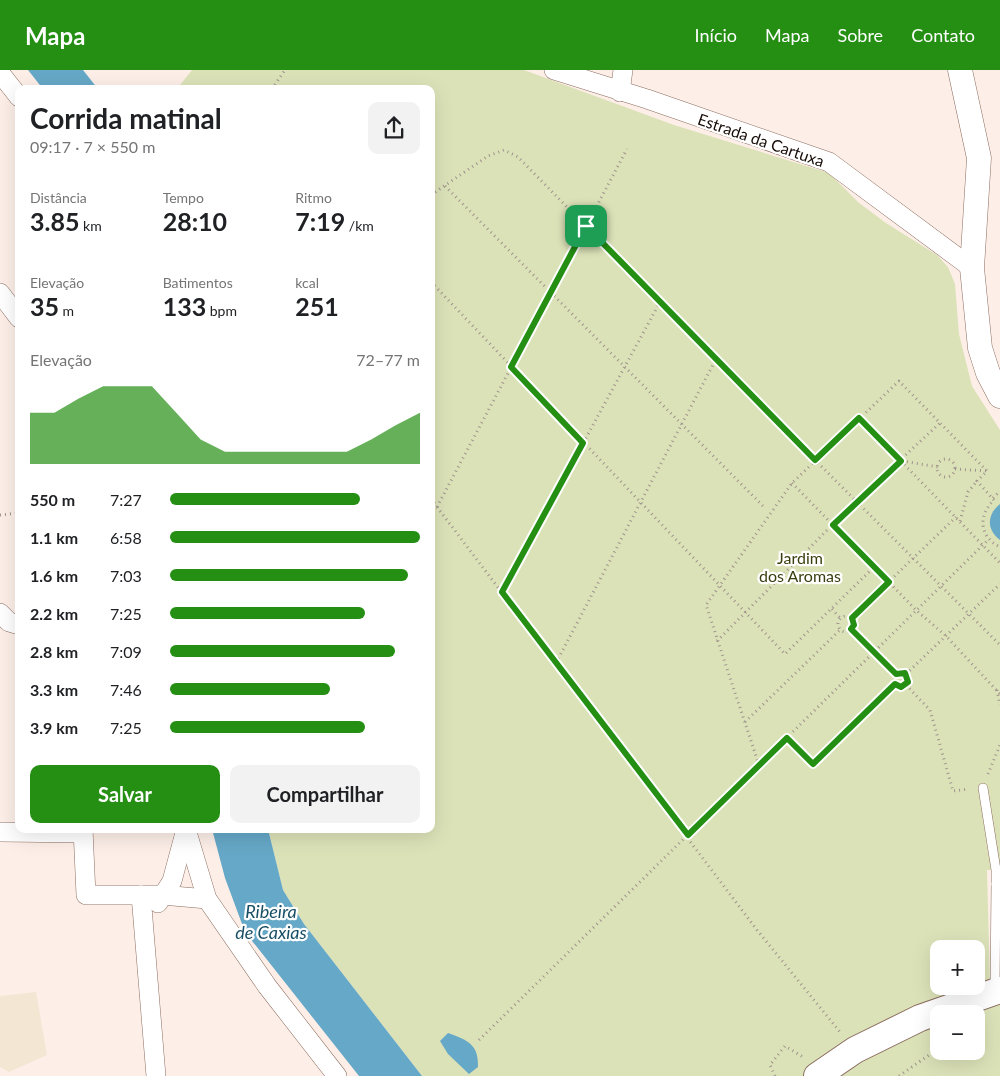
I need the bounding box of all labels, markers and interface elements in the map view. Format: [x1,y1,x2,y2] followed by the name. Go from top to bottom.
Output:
[25,21,85,50] text: Mapa
[695,24,737,46] text: Início
[765,24,809,46] text: Mapa
[837,24,883,46] text: Sobre
[911,24,975,46] text: Contato
[30,101,222,135] text: Corrida matinal
[368,102,420,154] button: share
[695,109,827,170] street label: Estrada da Cartuxa
[30,137,155,156] text: 09:17 · 7 × 550 m
[30,189,87,206] text: Distância
[163,189,204,206] text: Tempo
[295,189,332,206] text: Ritmo
[565,205,607,247] pin
[30,206,79,236] text: 3.85
[163,206,227,236] text: 28:10
[295,206,345,236] text: 7:19
[572,212,600,240] icon: arrive
[79,217,102,234] text: km
[345,217,374,234] text: /km
[30,274,84,291] text: Elevação
[163,274,233,291] text: Batimentos
[295,274,319,291] text: kcal
[30,291,59,321] text: 35
[163,291,206,321] text: 133
[295,291,339,321] text: 251
[59,302,74,319] text: m
[206,302,237,319] text: bpm
[30,350,92,369] text: Elevação
[356,350,420,369] text: 72–77 m
[30,490,75,509] text: 550 m
[110,490,142,509] text: 7:27
[30,528,78,547] text: 1.1 km
[110,528,142,547] text: 6:58
[759,548,841,585] park label: Jardim dos Aromas
[30,566,78,585] text: 1.6 km
[110,566,142,585] text: 7:03
[30,604,78,623] text: 2.2 km
[110,604,142,623] text: 7:25
[30,642,78,661] text: 2.8 km
[110,642,142,661] text: 7:09
[30,680,78,699] text: 3.3 km
[110,680,142,699] text: 7:46
[30,718,78,737] text: 3.9 km
[110,718,142,737] text: 7:25
[30,765,220,823] button: Salvar
[230,765,420,823] button: Compartilhar
[235,900,307,943] water label: Ribeira de Caxias
[930,940,985,1060] map controls
[930,940,985,995] button: +
[930,1005,985,1060] button: −

